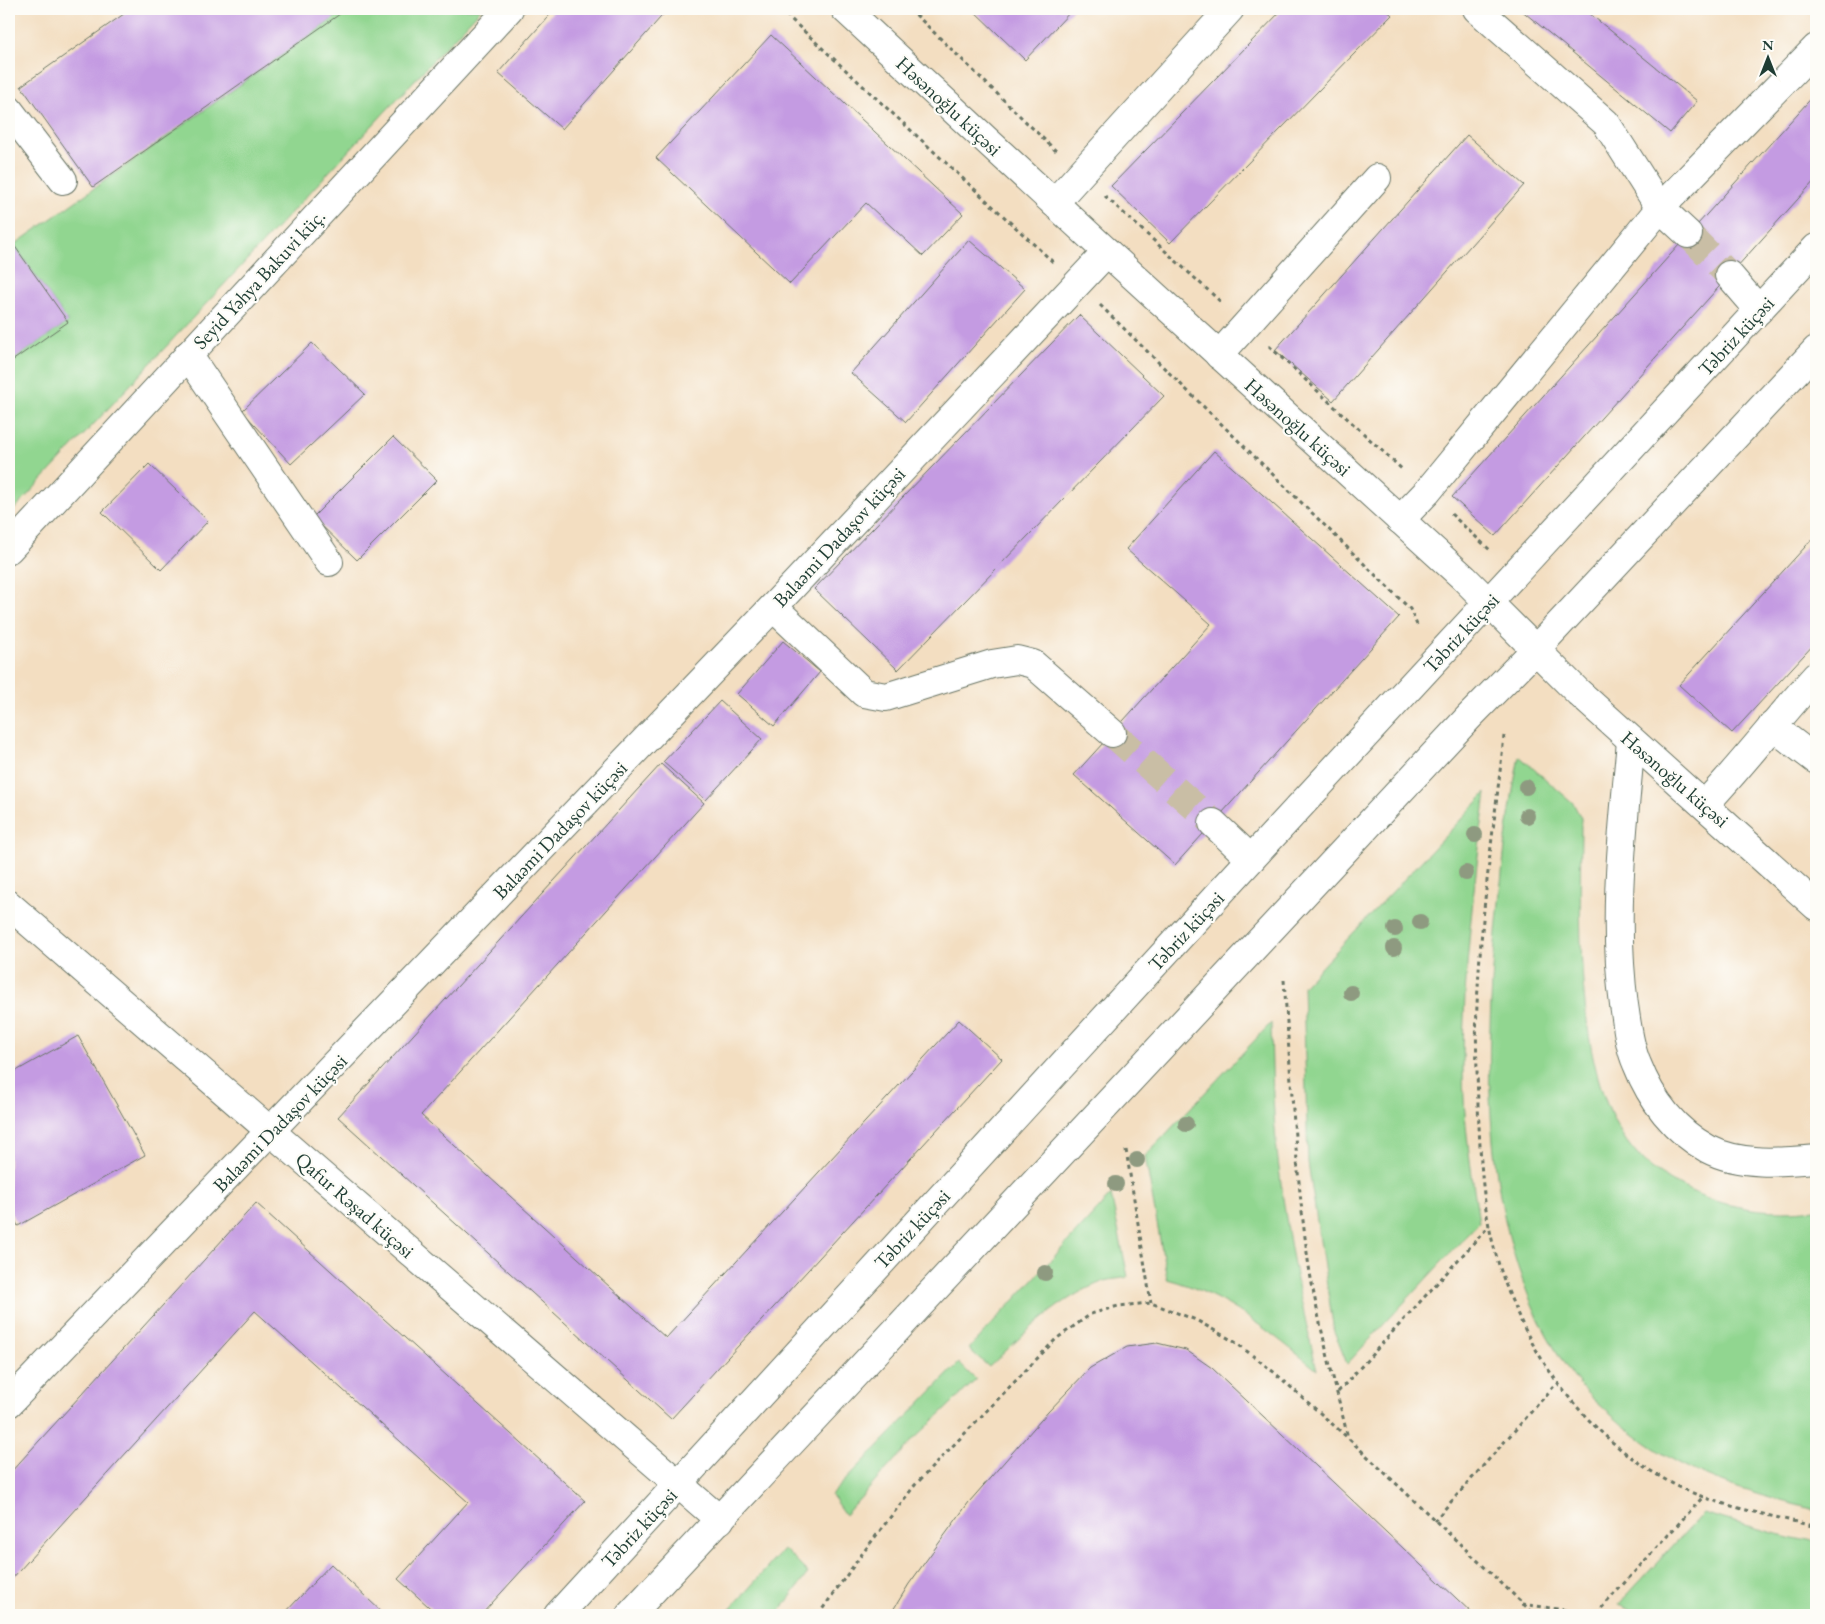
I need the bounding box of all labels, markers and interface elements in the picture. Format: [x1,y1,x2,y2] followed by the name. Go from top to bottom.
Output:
[1742,32,1792,82] north arrow
[1762,36,1774,54] text: N
[891,50,1007,162] street label: Həsənoğlu küçəsi
[187,203,331,355] street label: Seyid Yəhya Bakuvi küç.
[1692,290,1780,382] street label: Təbriz küçəsi
[1239,372,1357,482] street label: Həsənoğlu küçəsi
[767,461,911,613] street label: Balaəmi Dadaşov küçəsi
[1417,587,1505,679] street label: Təbriz küçəsi
[1616,725,1735,833] street label: Həsənoğlu küçəsi
[487,755,633,905] street label: Balaəmi Dadaşov küçəsi
[1142,885,1230,977] street label: Təbriz küçəsi
[207,1048,353,1198] street label: Balaəmi Dadaşov küçəsi
[290,1146,420,1264] street label: Qafur Rəşad küçəsi
[868,1183,956,1275] street label: Təbriz küçəsi
[595,1482,683,1574] street label: Təbriz küçəsi

